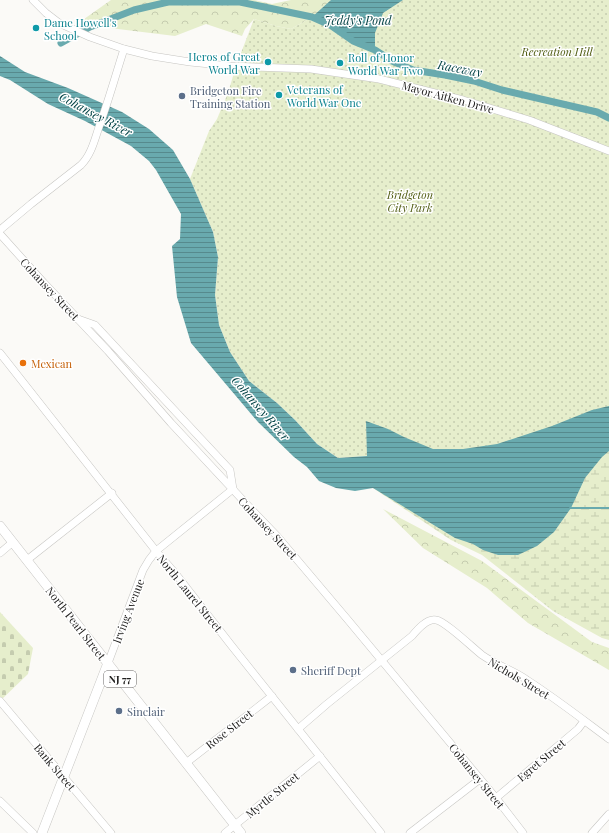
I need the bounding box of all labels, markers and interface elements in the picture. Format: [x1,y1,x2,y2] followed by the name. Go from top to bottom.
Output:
[324,12,392,28] water label: Jeddy's Pond
[44,15,117,43] place label: Dame Howell's School
[31,23,41,33] marker: Dame Howell's School
[520,44,593,59] park label: Recreation Hill
[188,49,260,77] place label: Heros of Great World War
[347,50,423,78] place label: Roll of Honor World War Two
[435,56,484,80] water label: Raceway
[263,57,273,67] marker: Heros of Great World War
[335,58,345,68] marker: Roll of Honor World War Two
[400,77,496,117] street label: Mayor Aitken Drive
[286,82,362,110] place label: Veterans of World War One
[190,83,271,111] place label: Bridgeton Fire Training Station
[57,88,136,140] water label: Cohansey River
[274,90,284,100] marker: Veterans of World War One
[177,91,187,101] marker: Bridgeton Fire Training Station
[386,187,433,215] park label: Bridgeton City Park
[17,255,83,323] street label: Cohansey Street
[31,356,73,371] place label: Mexican
[18,358,28,368] marker: Mexican
[229,372,294,444] water label: Cohansey River
[235,494,301,562] street label: Cohansey Street
[154,551,226,635] street label: North Laurel Street
[109,576,147,646] street label: Irving Avenue
[43,583,109,663] street label: North Pearl Street
[486,654,552,702] street label: Nichols Street
[301,663,361,678] place label: Sheriff Dept
[288,665,298,675] marker: Sheriff Dept
[104,671,136,687] road number: NJ 77
[127,704,165,719] place label: Sinclair
[114,706,124,716] marker: Sinclair
[202,706,256,752] street label: Rose Street
[514,735,568,785] street label: Egret Street
[31,740,79,794] street label: Bank Street
[446,740,508,812] street label: Cohansey Street
[242,769,302,821] street label: Myrtle Street

